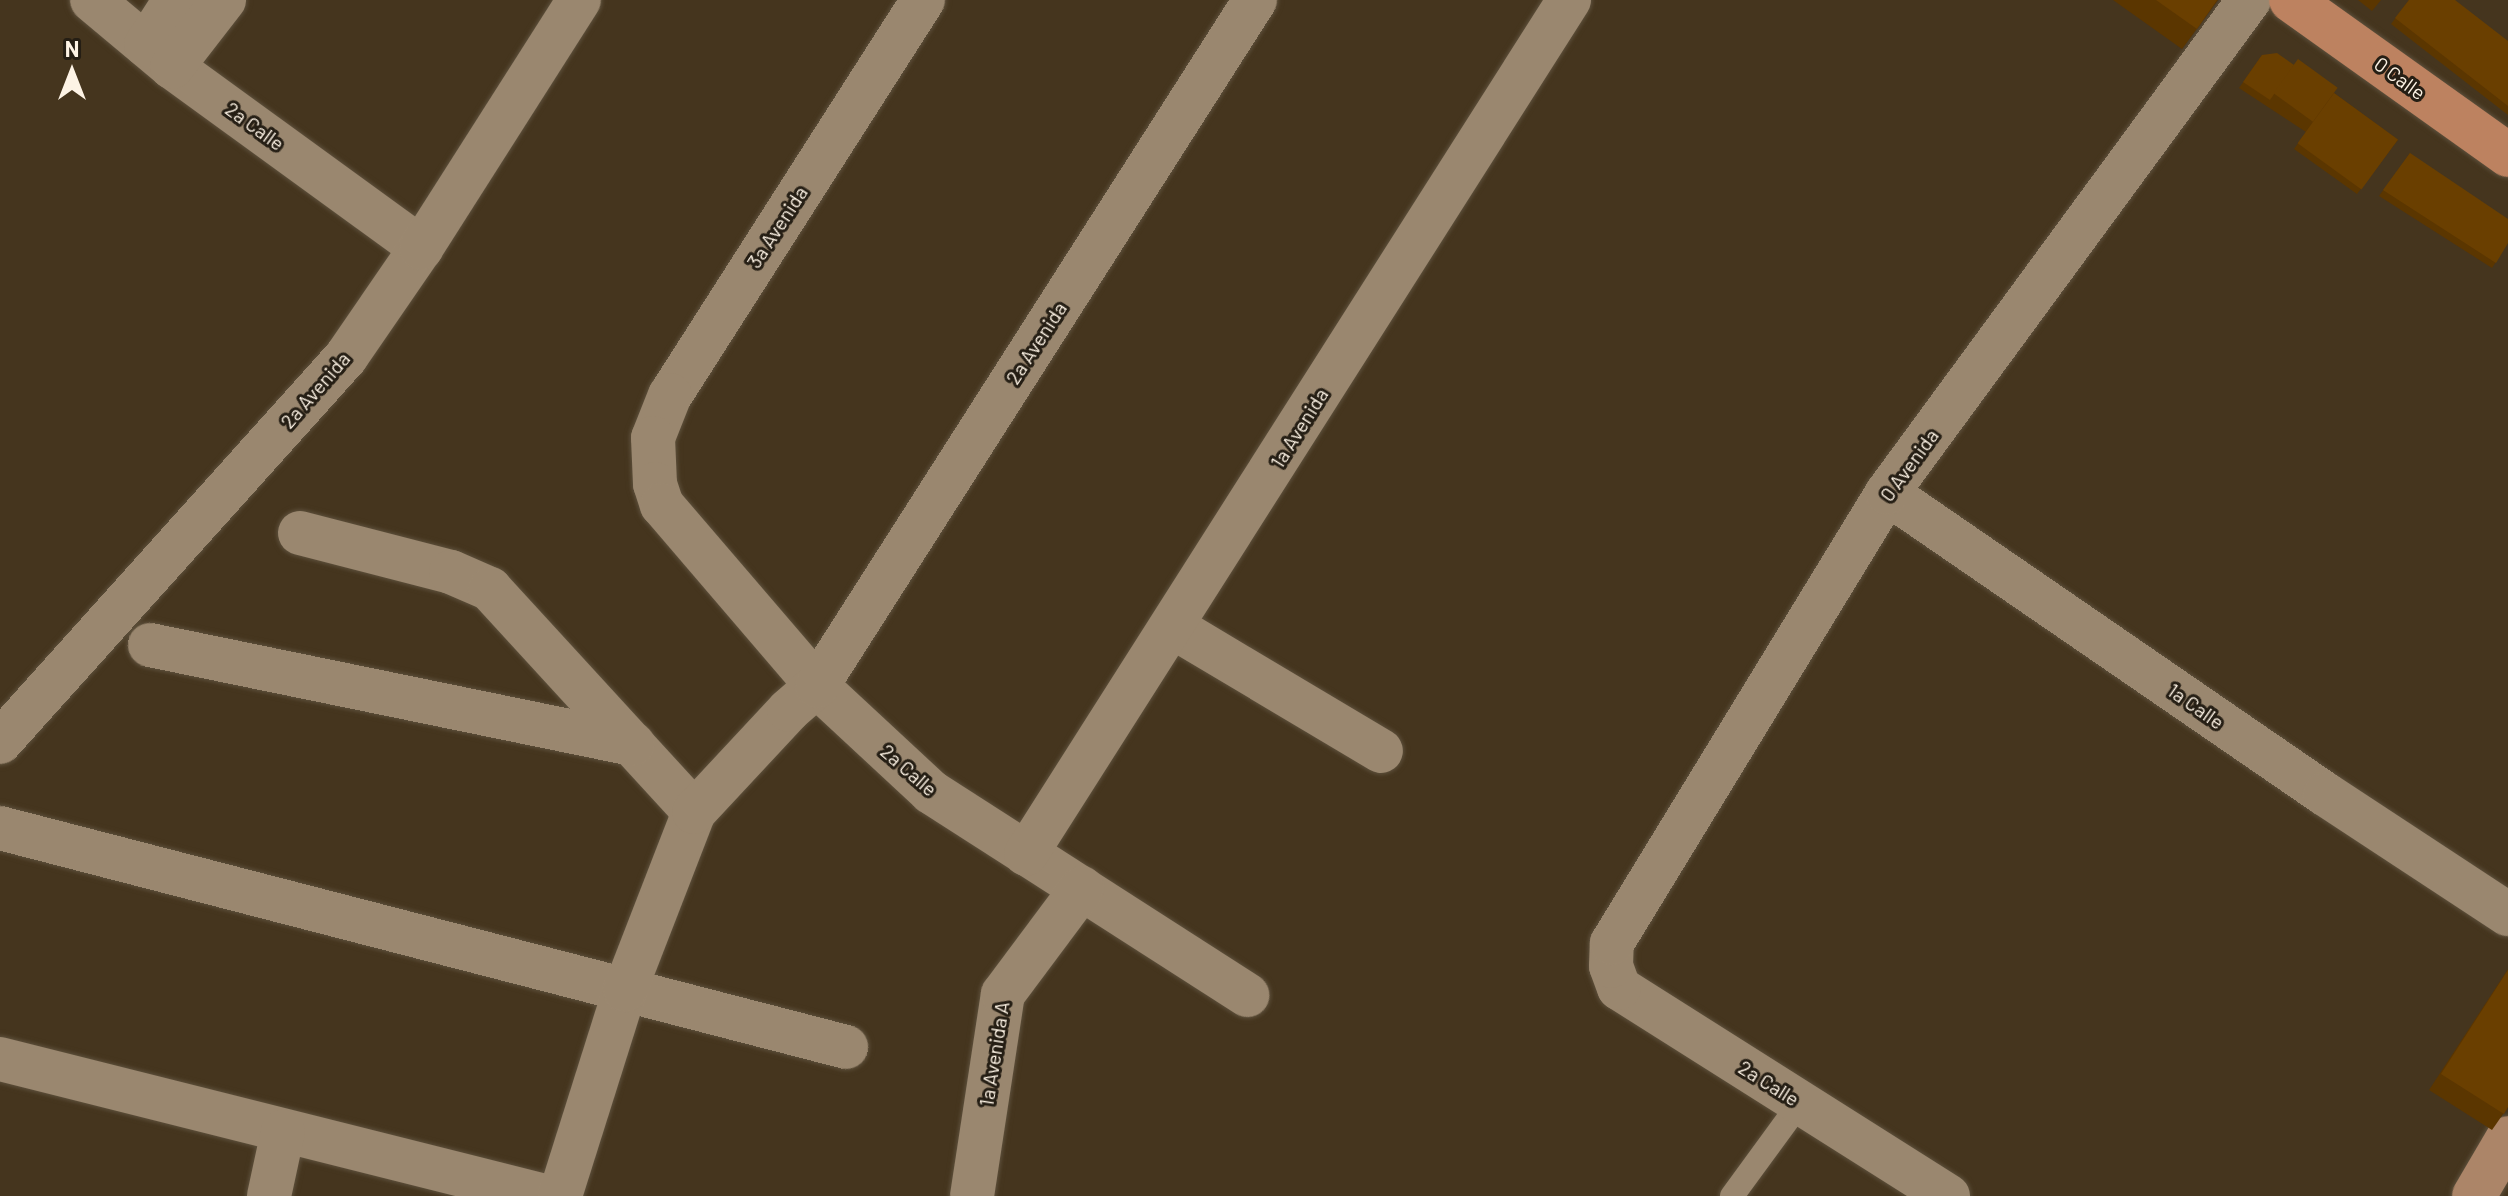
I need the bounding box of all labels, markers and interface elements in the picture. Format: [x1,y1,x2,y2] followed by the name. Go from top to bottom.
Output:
[32,32,112,112] north arrow
[65,35,79,61] text: N
[2370,51,2430,105] street label: 0 Calle
[221,97,289,155] street label: 2a Calle
[742,181,812,273] street label: 3a Avenida
[1001,297,1071,389] street label: 2a Avenida
[275,347,355,433] street label: 2a Avenida
[1265,384,1333,472] street label: 1a Avenida
[1875,424,1943,506] street label: 0 Avenida
[2163,678,2229,734] street label: 1a Calle
[876,739,942,801] street label: 2a Calle
[974,1000,1014,1108] street label: 1a Avenida A
[1734,1055,1804,1111] street label: 2a Calle

